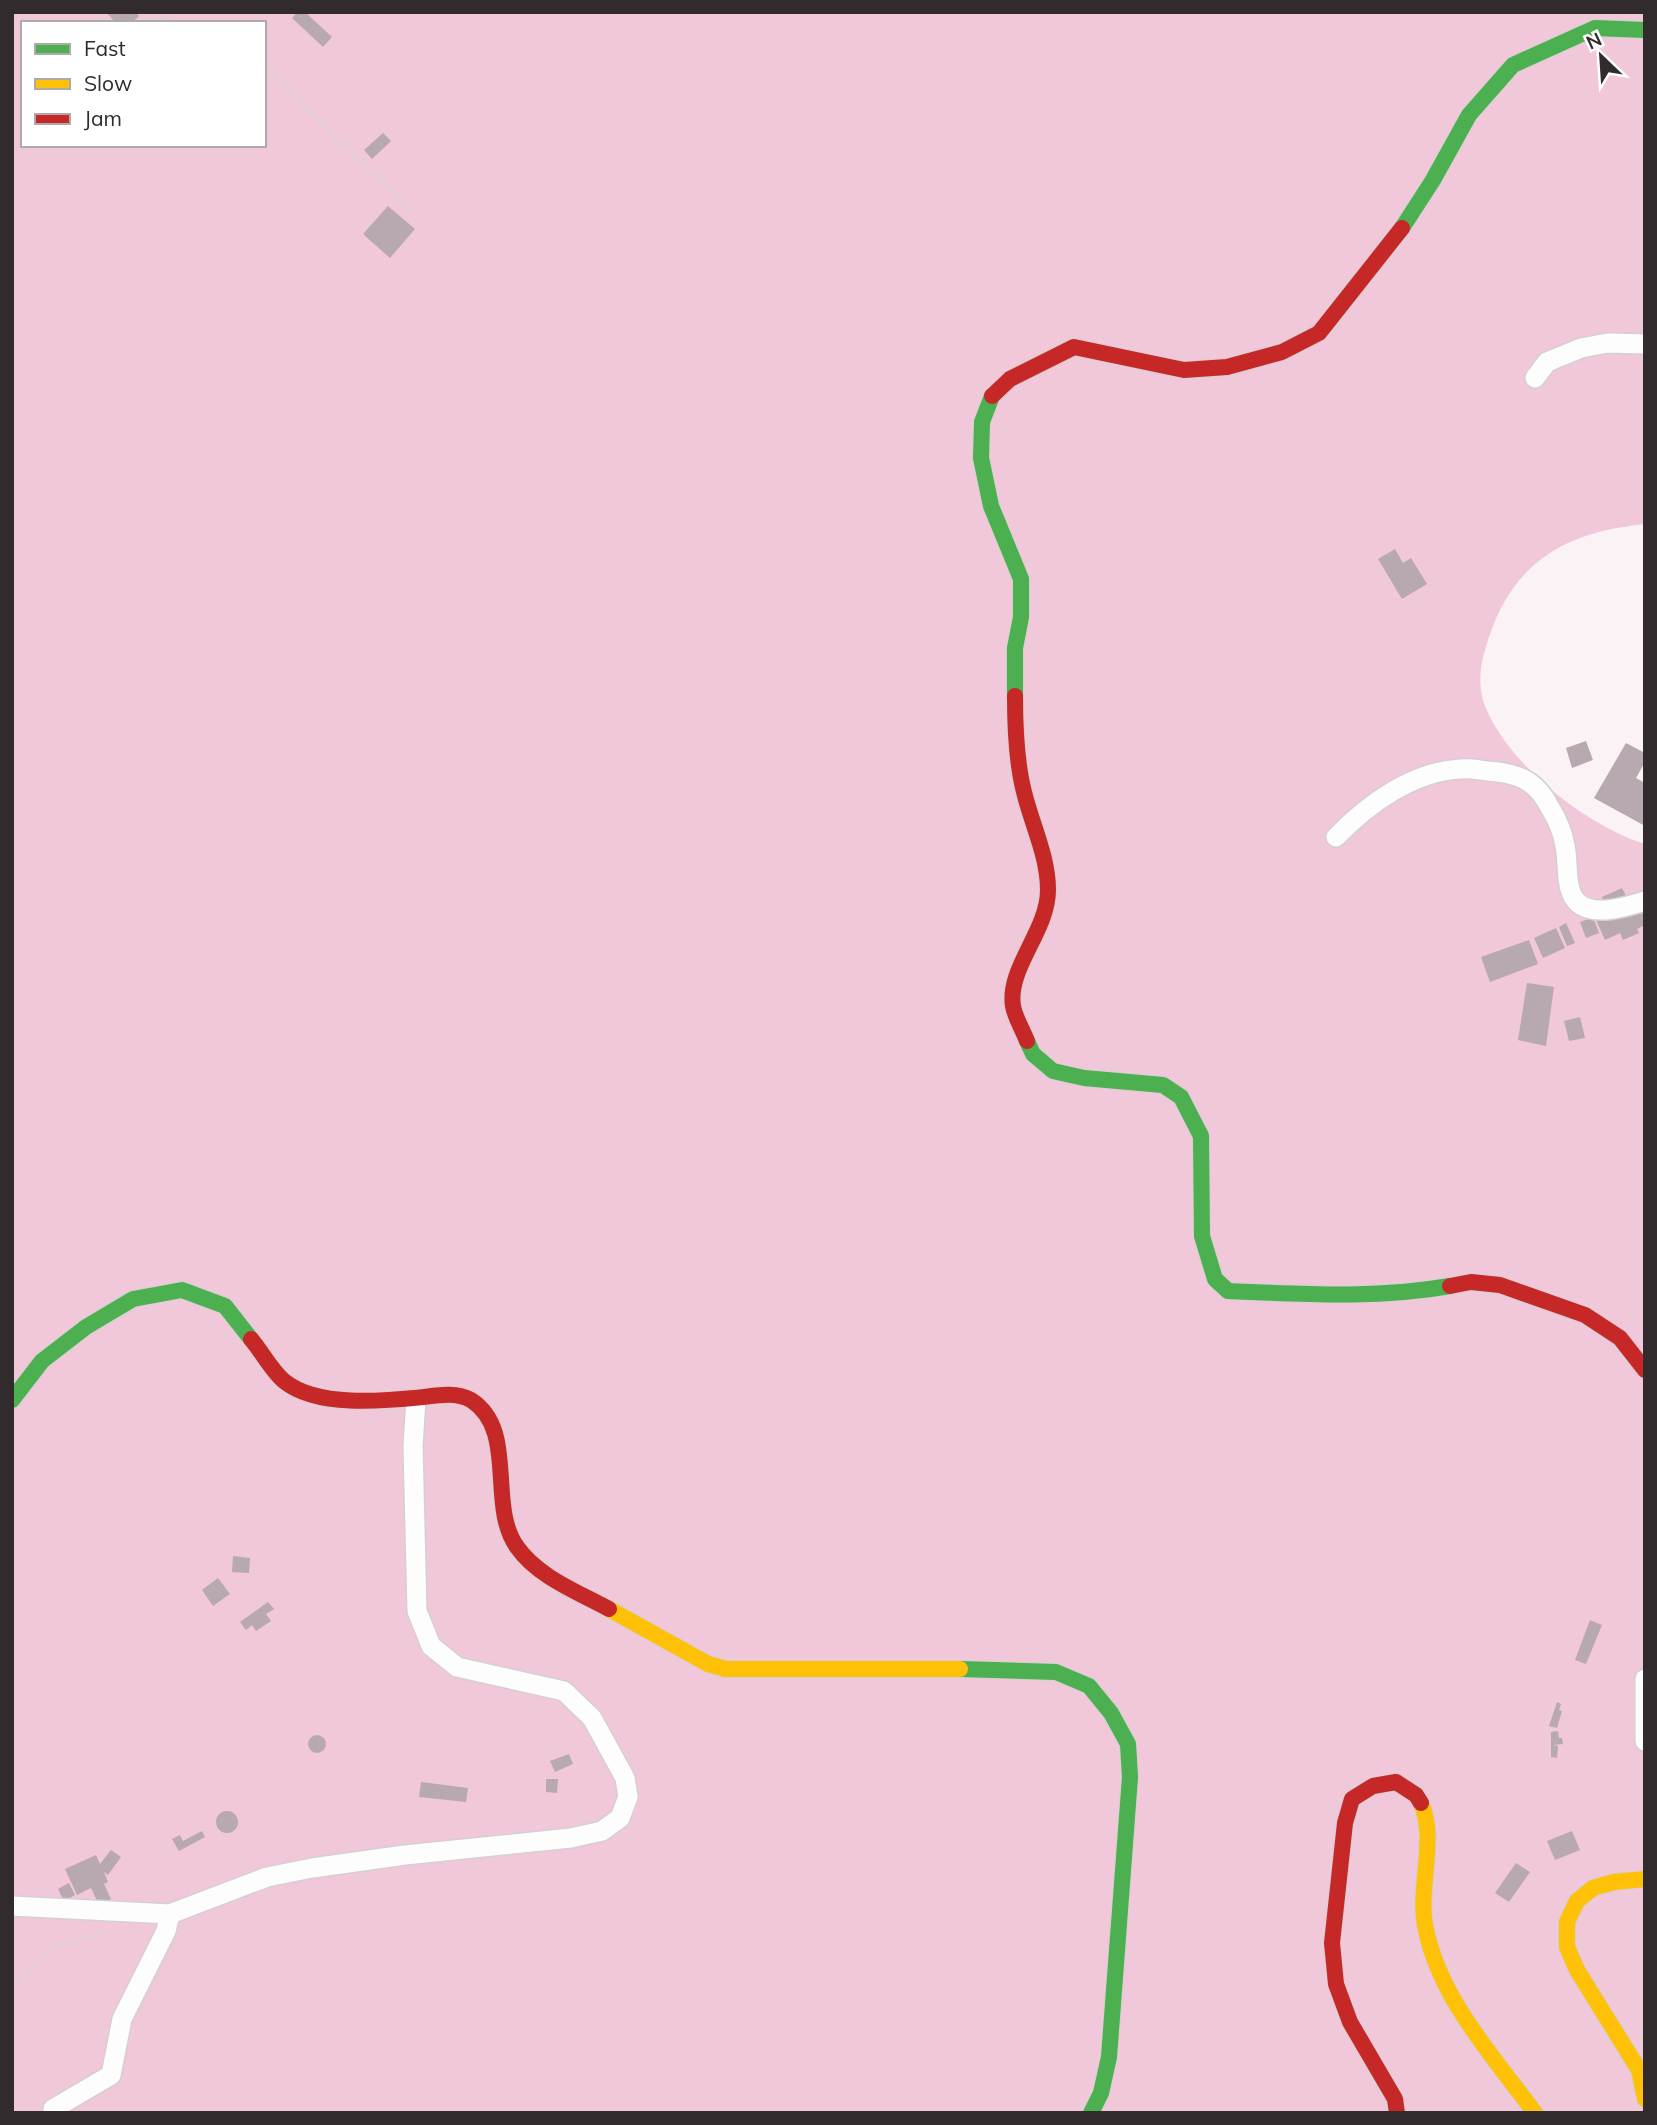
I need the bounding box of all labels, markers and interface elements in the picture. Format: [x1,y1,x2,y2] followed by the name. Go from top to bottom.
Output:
[21,21,266,147] legend
[1566,21,1636,91] north arrow
[1582,27,1605,55] text: N
[84,35,126,61] text: Fast
[84,70,132,96] text: Slow
[84,105,122,131] text: Jam

